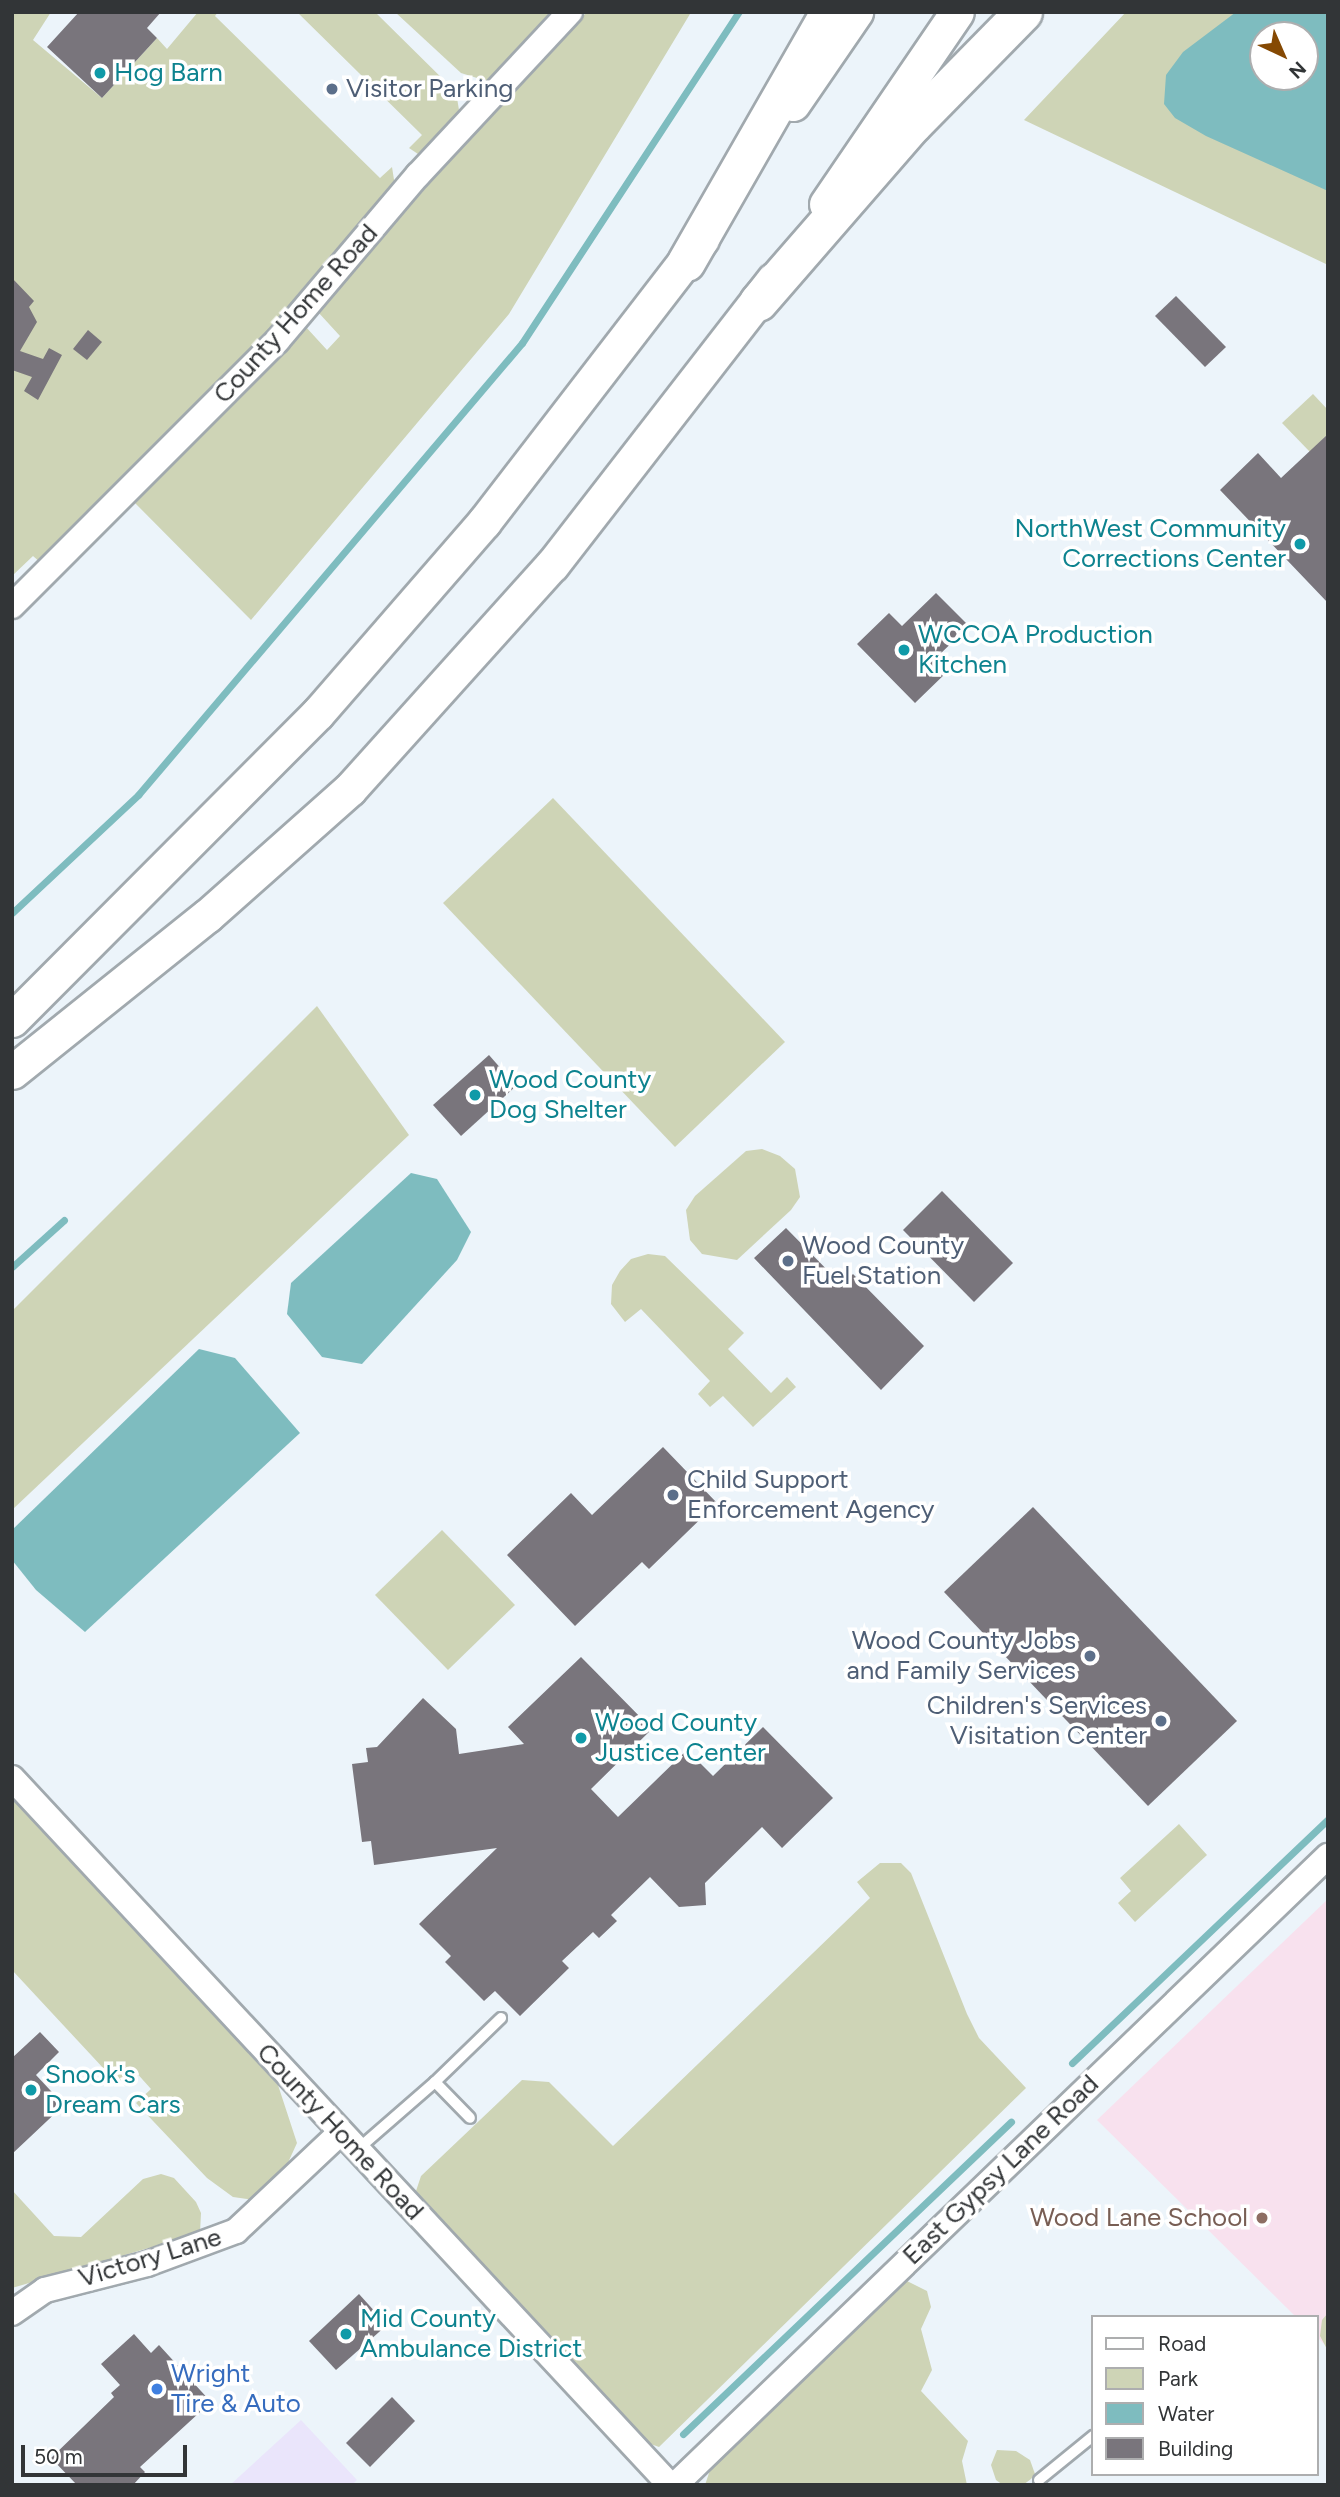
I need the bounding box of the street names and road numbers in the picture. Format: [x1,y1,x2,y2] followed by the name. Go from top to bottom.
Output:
[207,218,385,410] street label: County Home Road
[250,2037,430,2227] street label: County Home Road
[897,2069,1105,2271] street label: East Gypsy Lane Road
[75,2222,225,2294] street label: Victory Lane

